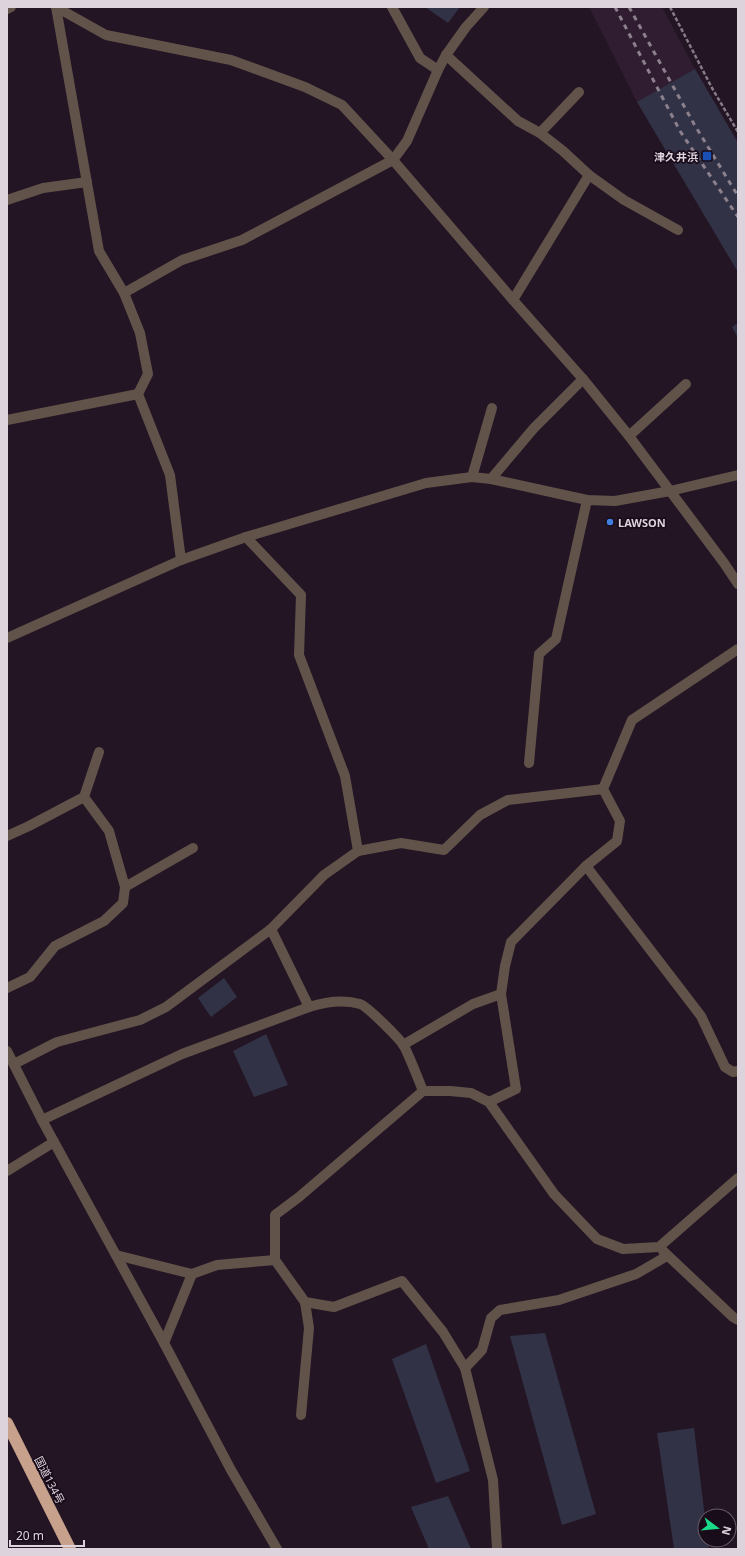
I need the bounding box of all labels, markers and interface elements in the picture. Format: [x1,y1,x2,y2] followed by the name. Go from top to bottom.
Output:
[654,149,698,164] place label: 津久井浜
[701,150,713,162] marker: 津久井浜
[618,515,666,530] place label: LAWSON
[605,517,615,527] marker: LAWSON
[32,1453,68,1507] street label: 国道134号
[697,1508,737,1548] north arrow
[10,1522,84,1548] scale bar
[719,1525,736,1537] text: N
[16,1527,44,1544] text: 20 m

